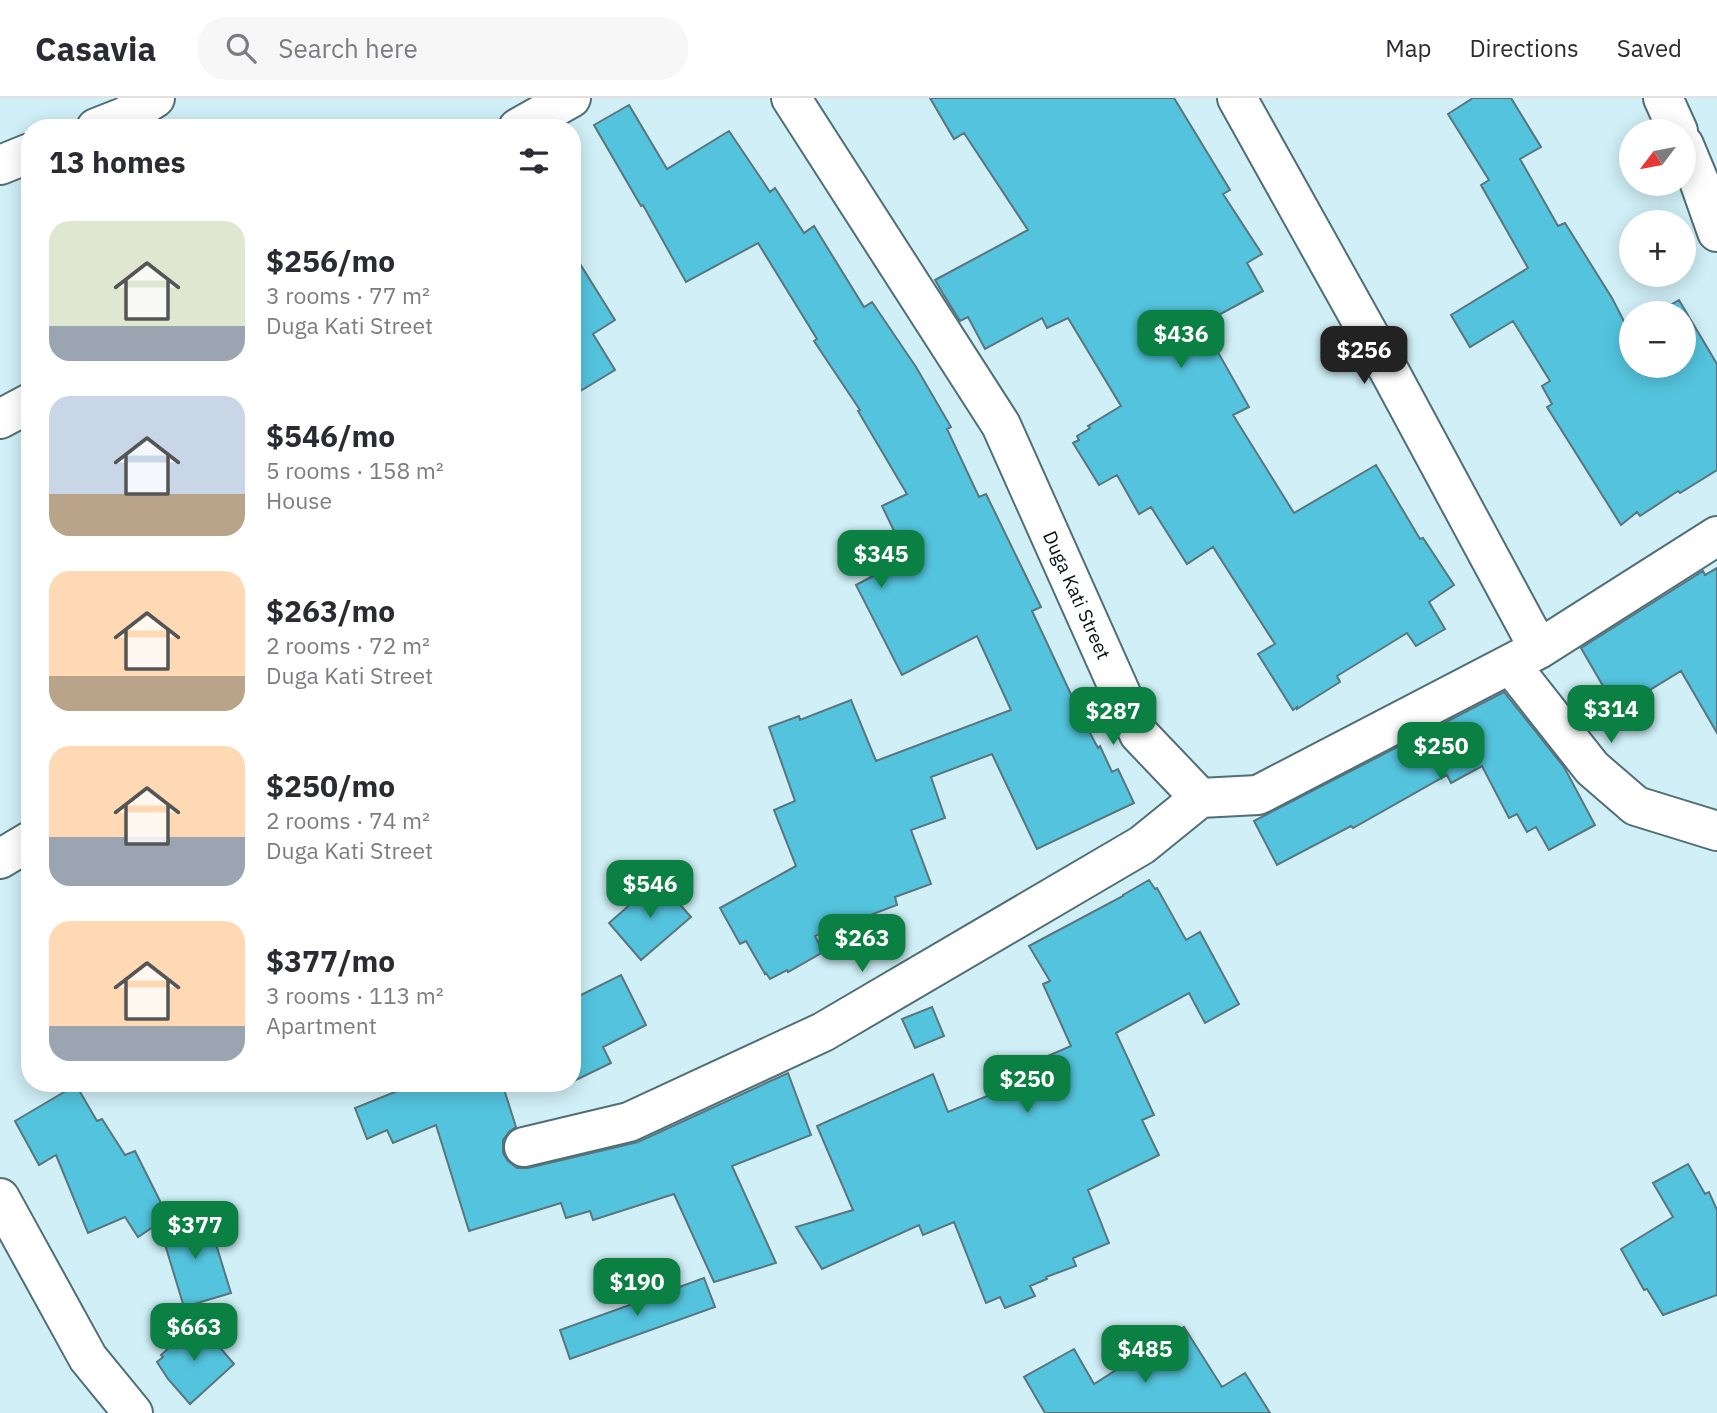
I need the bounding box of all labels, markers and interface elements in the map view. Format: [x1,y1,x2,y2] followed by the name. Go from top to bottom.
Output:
[198,17,688,80] search box
[35,27,156,70] text: Casavia
[222,29,260,67] icon: search
[278,31,418,65] text: Search here
[1385,32,1431,64] text: Map
[1469,32,1579,64] text: Directions
[1617,32,1682,64] text: Saved
[1619,119,1696,196] north arrow
[1619,119,1696,378] map controls
[49,142,186,181] text: 13 homes
[515,142,553,180] icon: filters
[1619,210,1696,287] button: +
[266,241,395,280] text: $256/mo
[105,249,189,333] icon: home
[266,280,430,310] text: 3 rooms · 77 m²
[1619,301,1696,378] button: −
[266,310,433,340] text: Duga Kati Street
[1140,310,1222,370] pin: $436
[1153,318,1209,348] text: $436
[1323,327,1405,386] pin: $256
[1336,334,1392,364] text: $256
[266,416,395,455] text: $546/mo
[105,424,189,508] icon: home
[266,455,444,485] text: 5 rooms · 158 m²
[266,485,332,515] text: House
[1038,527,1116,663] street label: Duga Kati Street
[840,531,922,590] pin: $345
[853,538,909,568] text: $345
[266,591,395,630] text: $263/mo
[105,599,189,683] icon: home
[266,630,430,660] text: 2 rooms · 72 m²
[266,660,433,690] text: Duga Kati Street
[1570,686,1652,745] pin: $314
[1072,688,1154,747] pin: $287
[1583,693,1639,723] text: $314
[1085,695,1141,725] text: $287
[1400,722,1482,782] pin: $250
[1413,730,1469,760] text: $250
[266,766,395,805] text: $250/mo
[105,774,189,858] icon: home
[266,805,430,835] text: 2 rooms · 74 m²
[266,835,433,865] text: Duga Kati Street
[609,860,691,920] pin: $546
[622,868,678,898] text: $546
[821,914,903,974] pin: $263
[834,922,890,952] text: $263
[266,941,395,980] text: $377/mo
[105,949,189,1033] icon: home
[266,980,444,1010] text: 3 rooms · 113 m²
[266,1010,377,1040] text: Apartment
[986,1056,1068,1115] pin: $250
[999,1063,1055,1093] text: $250
[154,1202,236,1261] pin: $377
[167,1209,223,1239] text: $377
[596,1258,678,1318] pin: $190
[609,1266,665,1296] text: $190
[153,1304,235,1363] pin: $663
[166,1311,222,1341] text: $663
[1104,1326,1186,1385] pin: $485
[1117,1333,1173,1363] text: $485

